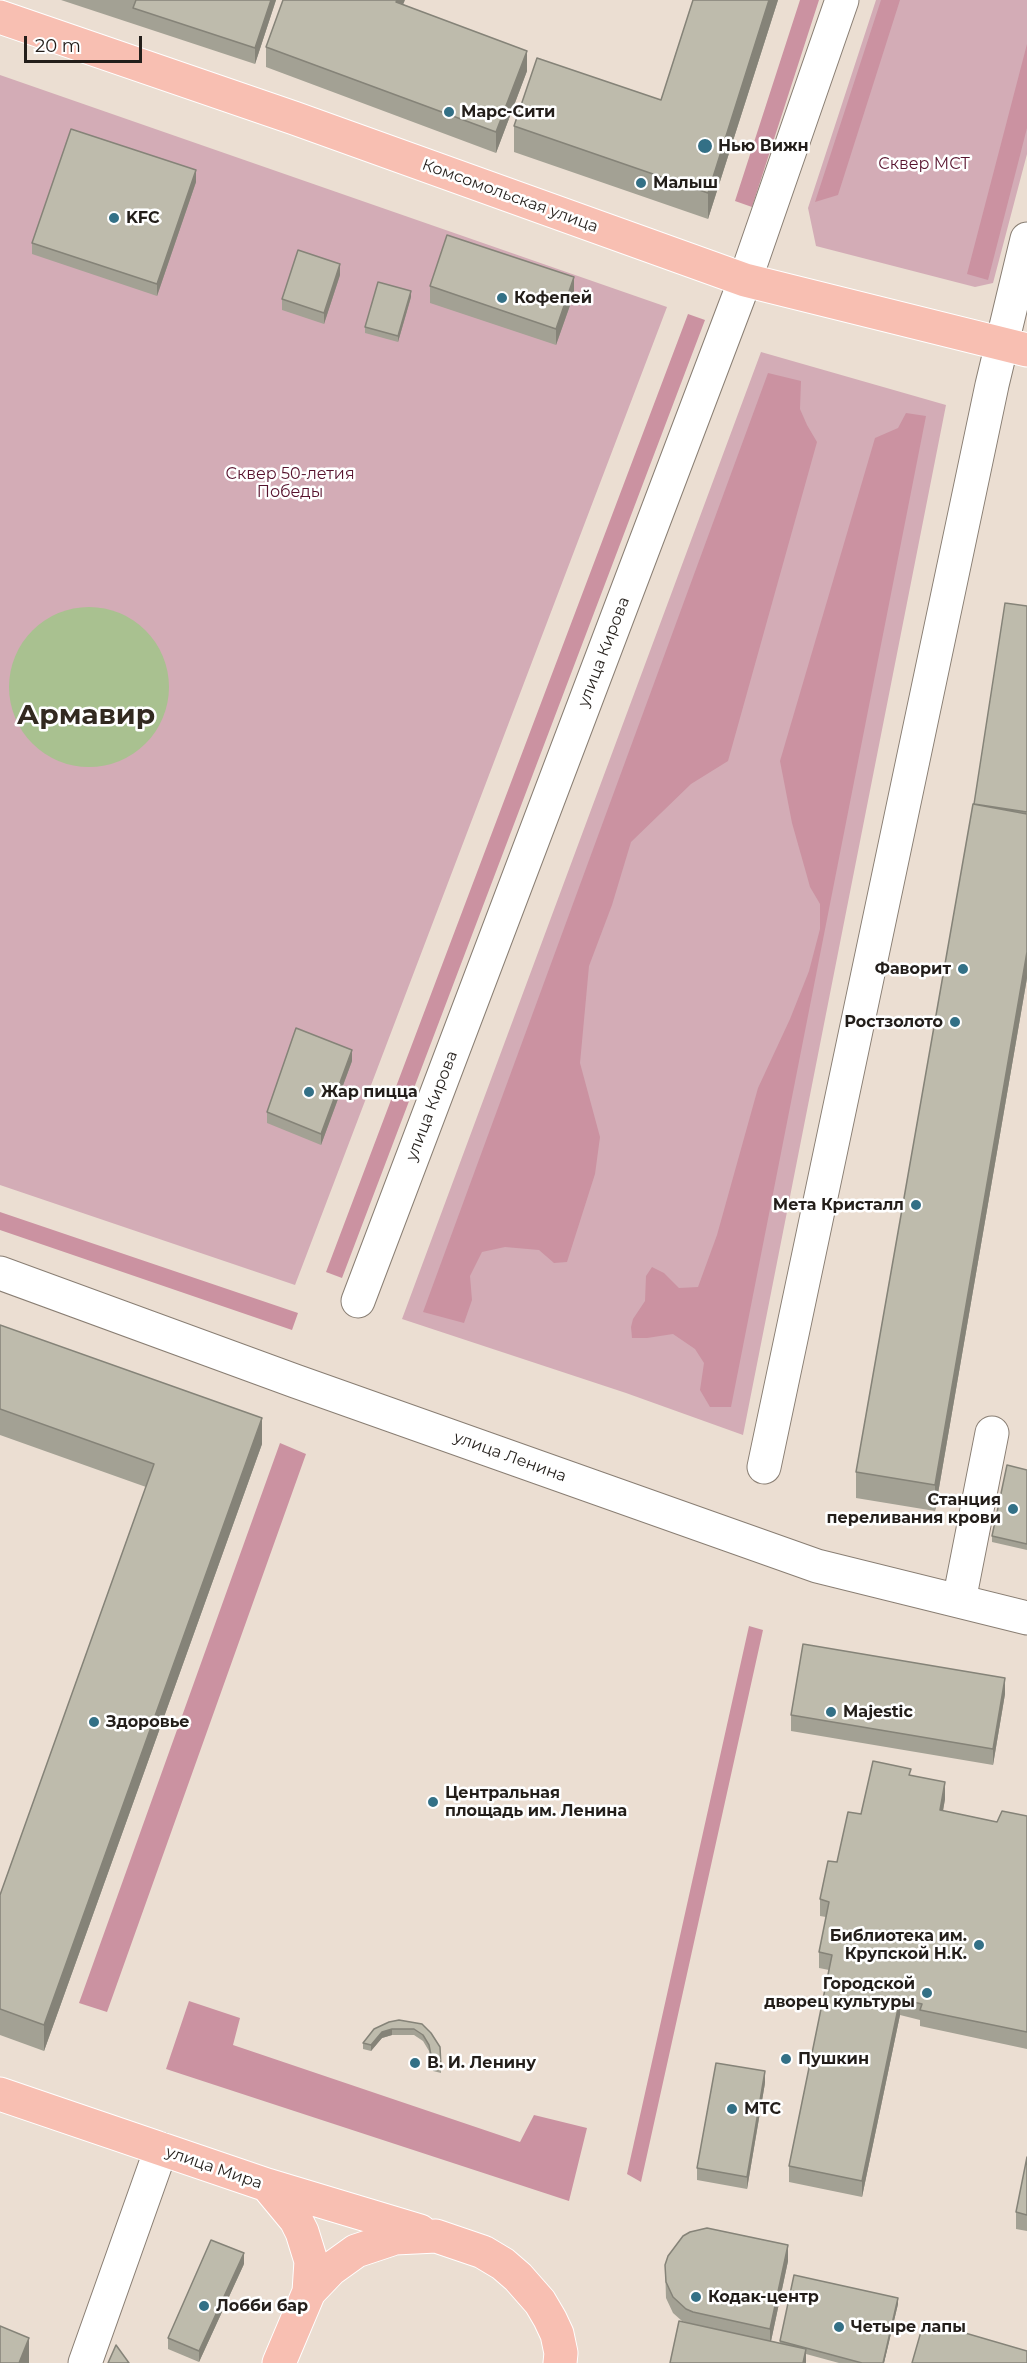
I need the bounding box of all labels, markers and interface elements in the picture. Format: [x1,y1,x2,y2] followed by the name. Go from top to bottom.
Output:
[27,24,146,62] scale bar
[35,35,81,57] text: 20 m
[461,102,555,122] place label: Марс-Сити
[442,105,456,119] marker: Марс-Сити
[718,136,809,156] place label: Нью Вижн
[696,137,714,155] marker: Нью Вижн
[878,154,970,174] park label: Сквер МСТ
[419,155,601,237] street label: Комсомольская улица
[653,173,718,193] place label: Малыш
[634,176,648,190] marker: Малыш
[126,208,160,228] place label: KFC
[107,211,121,225] marker: KFC
[514,288,592,308] place label: Кофепей
[495,291,509,305] marker: Кофепей
[225,464,355,502] park label: Сквер 50-летия Победы
[574,594,634,710] street label: улица Кирова
[17,699,155,733] district label: Армавир
[875,959,951,979] place label: Фаворит
[956,962,970,976] marker: Фаворит
[844,1012,943,1032] place label: Ростзолото
[948,1015,962,1029] marker: Ростзолото
[402,1048,462,1164] street label: улица Кирова
[321,1082,418,1102] place label: Жар пицца
[302,1085,316,1099] marker: Жар пицца
[773,1195,904,1215] place label: Мета Кристалл
[909,1198,923,1212] marker: Мета Кристалл
[451,1428,569,1486] street label: улица Ленина
[827,1490,1001,1528] place label: Cтанция переливания крови
[1006,1502,1020,1516] marker: Cтанция переливания крови
[843,1702,913,1722] place label: Majestic
[824,1705,838,1719] marker: Majestic
[106,1712,190,1732] place label: Здоровье
[87,1715,101,1729] marker: Здоровье
[445,1783,627,1821] place label: Центральная площадь им. Ленина
[426,1795,440,1809] marker: Центральная площадь им. Ленина
[830,1926,967,1964] place label: Библиотека им. Крупской Н.К.
[972,1938,986,1952] marker: Библиотека им. Крупской Н.К.
[764,1974,915,2012] place label: Городской дворец культуры
[920,1986,934,2000] marker: Городской дворец культуры
[798,2049,869,2069] place label: Пушкин
[779,2052,793,2066] marker: Пушкин
[427,2053,536,2073] place label: В. И. Ленину
[408,2056,422,2070] marker: В. И. Ленину
[744,2099,781,2119] place label: МТС
[725,2102,739,2116] marker: МТС
[163,2143,265,2193] street label: улица Мира
[708,2287,819,2307] place label: Кодак-центр
[689,2290,703,2304] marker: Кодак-центр
[216,2296,308,2316] place label: Лобби бар
[197,2299,211,2313] marker: Лобби бар
[851,2317,966,2337] place label: Четыре лапы
[832,2320,846,2334] marker: Четыре лапы

